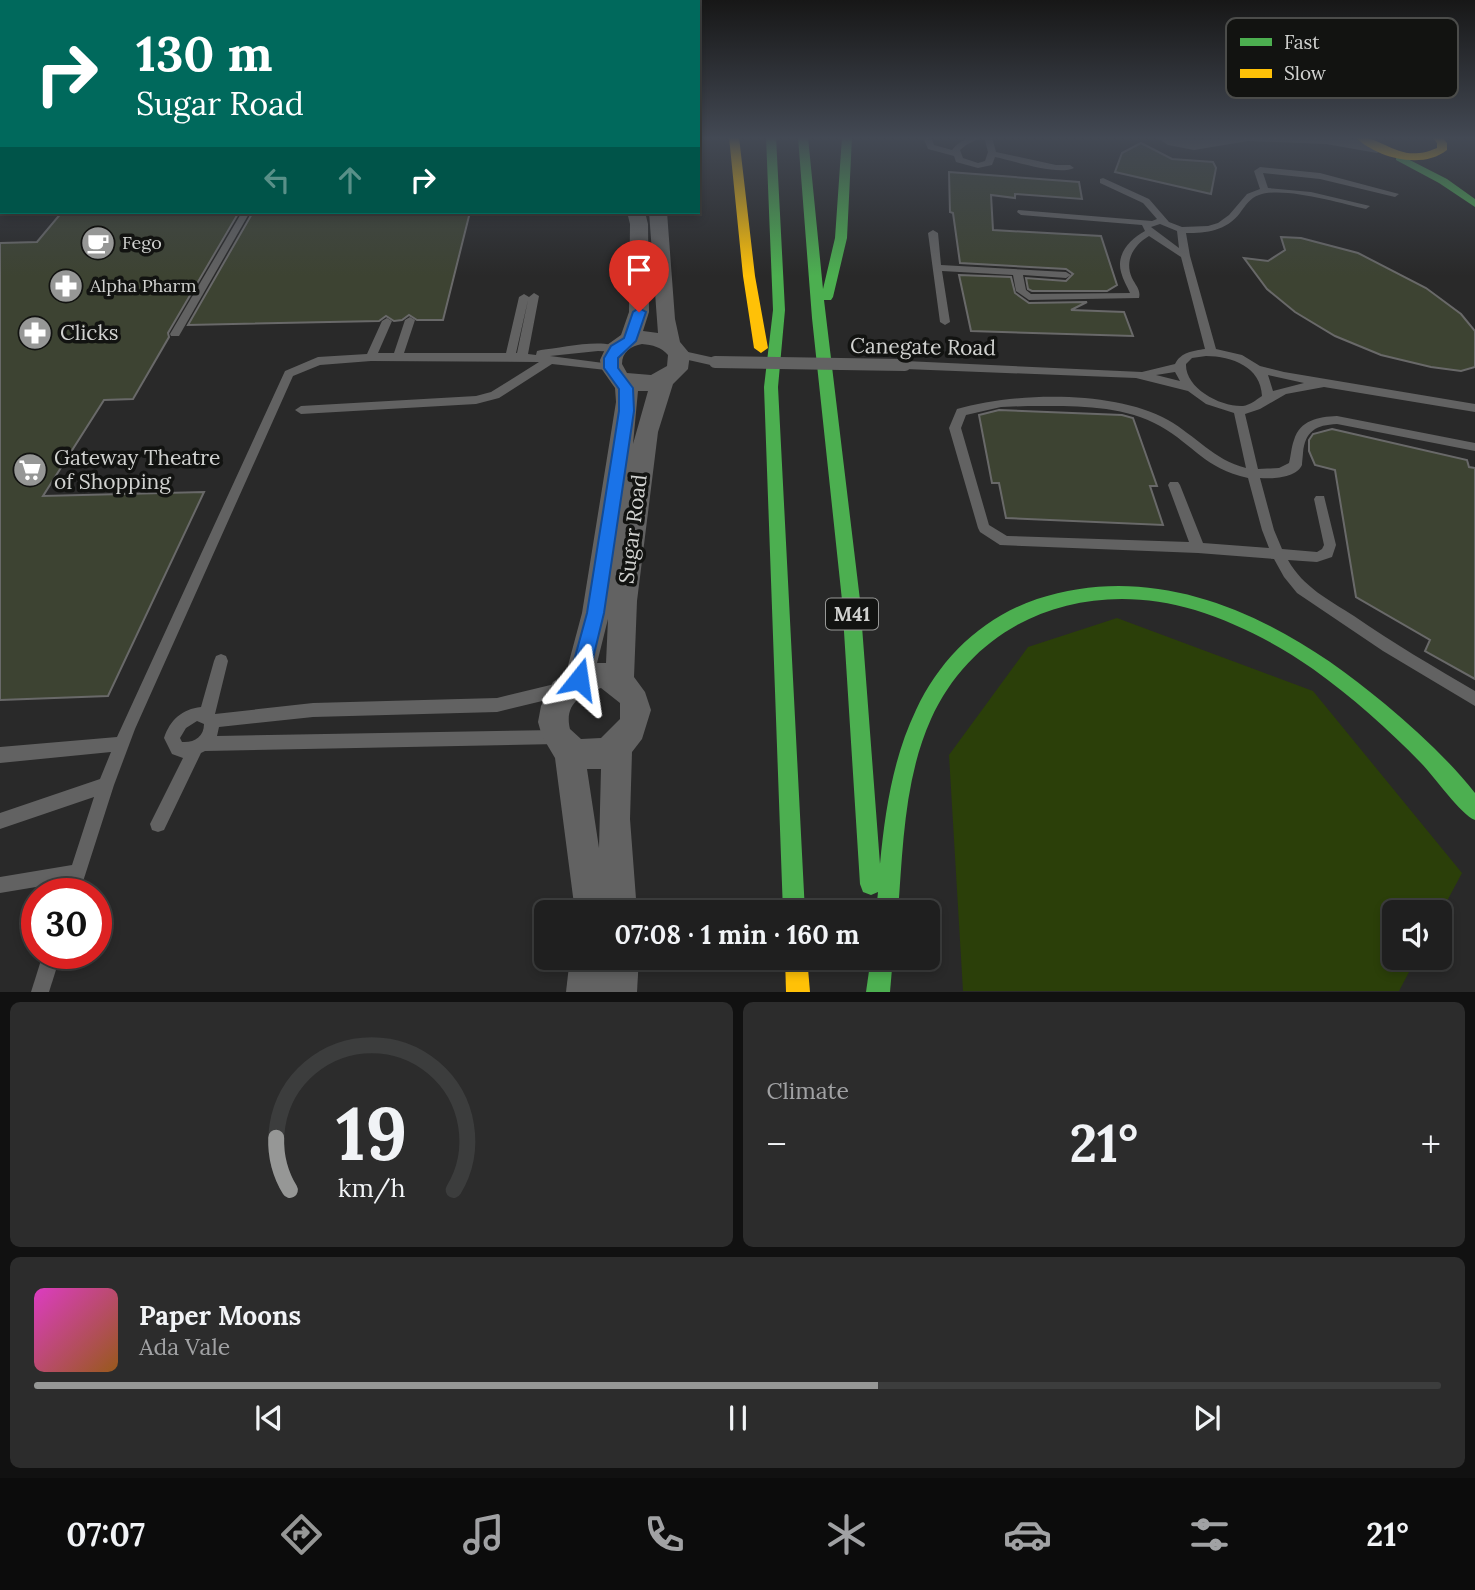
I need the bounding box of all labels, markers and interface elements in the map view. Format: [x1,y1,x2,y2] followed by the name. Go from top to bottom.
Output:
[1226,18,1458,98] legend
[136,22,272,84] text: 130 m
[21,28,112,119] icon: right
[1284,30,1320,54] text: Fast
[1284,61,1327,85] text: Slow
[136,83,304,124] text: Sugar Road
[258,161,296,199] icon: left
[331,161,369,199] icon: ahead
[404,161,442,199] icon: right
[79,224,117,262] cafe icon: Fego
[122,231,162,254] place label: Fego
[609,240,669,312] pin
[620,251,658,289] icon: arrive
[47,267,85,305] pharmacy icon: Alpha Pharm
[89,274,196,297] place label: Alpha Pharm
[16,314,54,352] pharmacy icon: Clicks
[60,319,118,346] place label: Clicks
[850,332,996,361] street label: Canegate Road
[54,444,220,495] place label: Gateway Theatre of Shopping
[11,451,49,489] supermarket icon: Gateway Theatre of Shopping
[612,473,653,585] street label: Sugar Road
[826,598,878,629] road number: M41
[542,642,616,716] position arrow
[21,878,112,969] speed limit sign: 30
[1382,900,1452,970] map controls
[1382,900,1452,970] button: sound
[615,918,859,951] text: 07:08 · 1 min · 160 m
[767,1076,849,1105] text: Climate
[336,1088,407,1181] text: 19
[1069,1110,1138,1176] text: 21°
[767,1120,787,1168] text: −
[1421,1120,1441,1168] text: +
[337,1172,405,1204] text: km/h
[139,1299,301,1332] text: Paper Moons
[139,1332,230,1361] text: Ada Vale
[250,1399,288,1437] icon: previous
[719,1399,757,1437] icon: pause
[1188,1399,1226,1437] icon: next
[277,1510,326,1559] icon: directions
[459,1510,508,1559] icon: music
[640,1510,689,1559] icon: phone
[822,1510,871,1559] icon: climate
[1003,1510,1052,1559] icon: car
[1185,1510,1234,1559] icon: filters
[66,1514,145,1555] text: 07:07
[1366,1514,1409,1555] text: 21°

